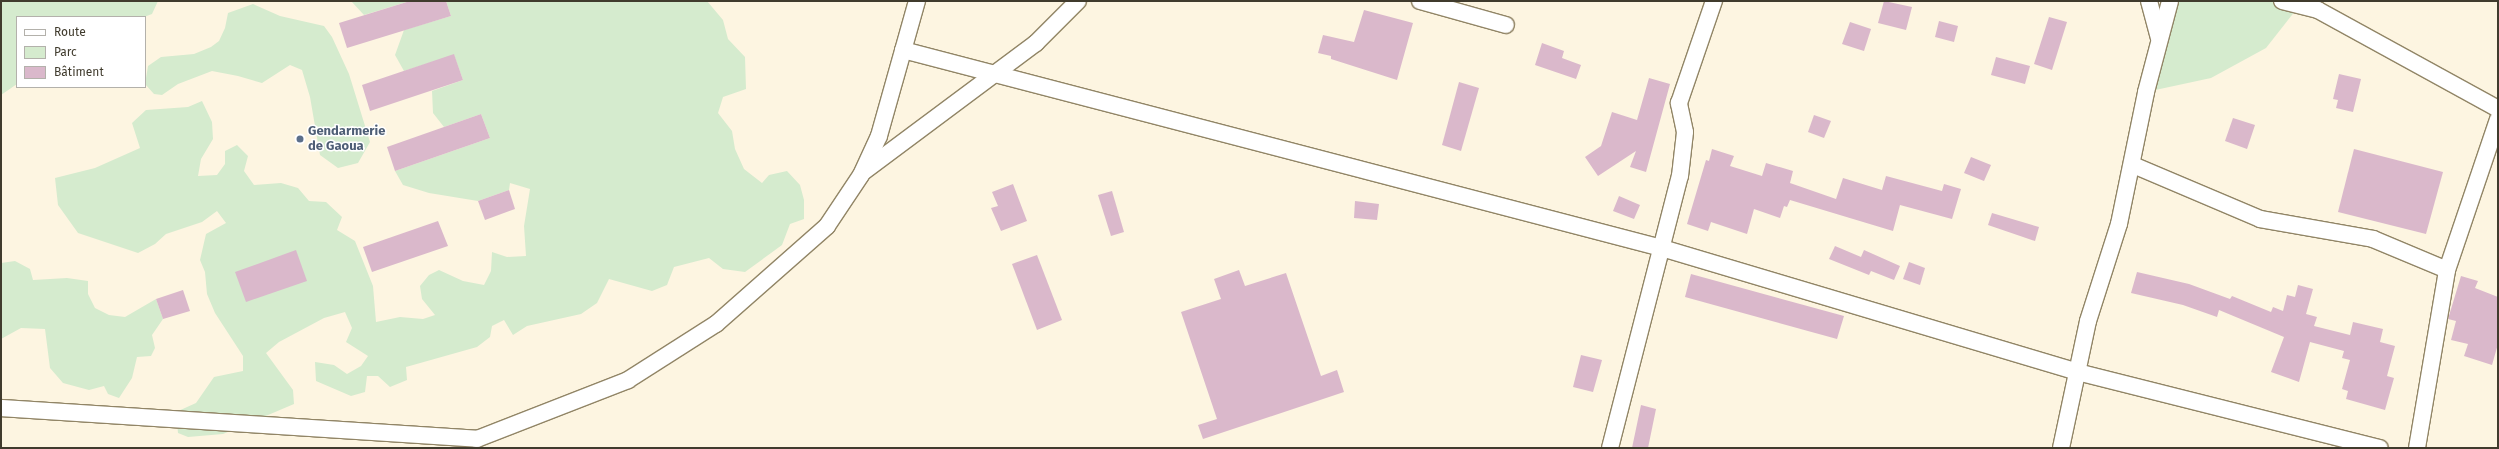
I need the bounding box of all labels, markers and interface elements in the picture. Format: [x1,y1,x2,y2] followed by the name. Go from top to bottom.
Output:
[16,16,146,88] legend
[54,25,86,39] text: Route
[54,45,77,59] text: Parc
[54,65,104,79] text: Bâtiment
[308,124,385,155] place label: Gendarmerie de Gaoua
[295,134,305,144] marker: Gendarmerie de Gaoua

